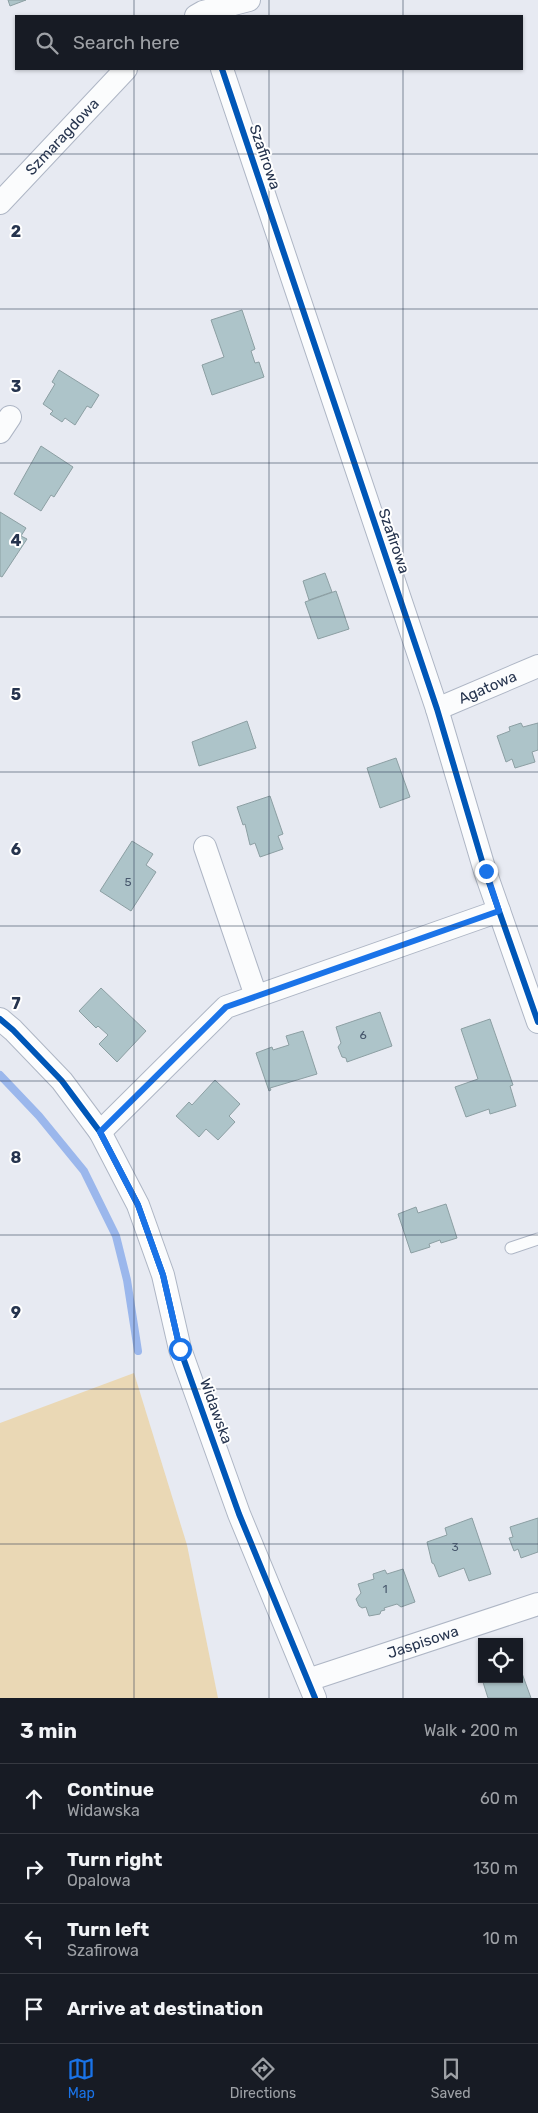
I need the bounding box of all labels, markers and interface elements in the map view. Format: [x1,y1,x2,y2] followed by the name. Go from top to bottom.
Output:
[15,15,523,70] search box
[33,29,61,57] icon: search
[73,31,180,54] text: Search here
[22,95,103,179] street label: Szmaragdowa
[246,122,284,192] street label: Szafirowa
[11,222,21,241] text: 2
[11,377,21,396] text: 3
[375,506,413,576] street label: Szafirowa
[11,531,22,550] text: 4
[456,667,519,708] street label: Agatowa
[11,685,21,704] text: 5
[11,840,21,859] text: 6
[475,860,498,883] route end
[124,875,132,889] house number: 5
[11,994,21,1013] text: 7
[359,1028,367,1042] house number: 6
[11,1148,22,1167] text: 8
[11,1303,21,1322] text: 9
[169,1338,192,1361] route start
[196,1376,236,1446] street label: Widawska
[451,1540,459,1554] house number: 3
[382,1582,388,1596] house number: 1
[385,1622,461,1662] street label: Jaspisowa
[478,1638,523,1683] map controls
[478,1638,523,1683] button: locate
[20,1718,77,1743] text: 3 min
[424,1721,518,1740] text: Walk · 200 m
[67,1778,154,1801] text: Continue
[20,1785,48,1813] icon: ahead
[480,1789,518,1808] text: 60 m
[67,1801,140,1820] text: Widawska
[67,1848,162,1871] text: Turn right
[20,1855,48,1883] icon: right
[473,1859,518,1878] text: 130 m
[67,1871,130,1890] text: Opalowa
[67,1918,149,1941] text: Turn left
[20,1925,48,1953] icon: left
[483,1929,518,1948] text: 10 m
[67,1941,139,1960] text: Szafirowa
[20,1995,48,2023] icon: arrive
[67,1997,263,2020] text: Arrive at destination
[67,2055,95,2102] tab: Map
[230,2055,296,2102] tab: Directions
[431,2055,471,2102] tab: Saved

